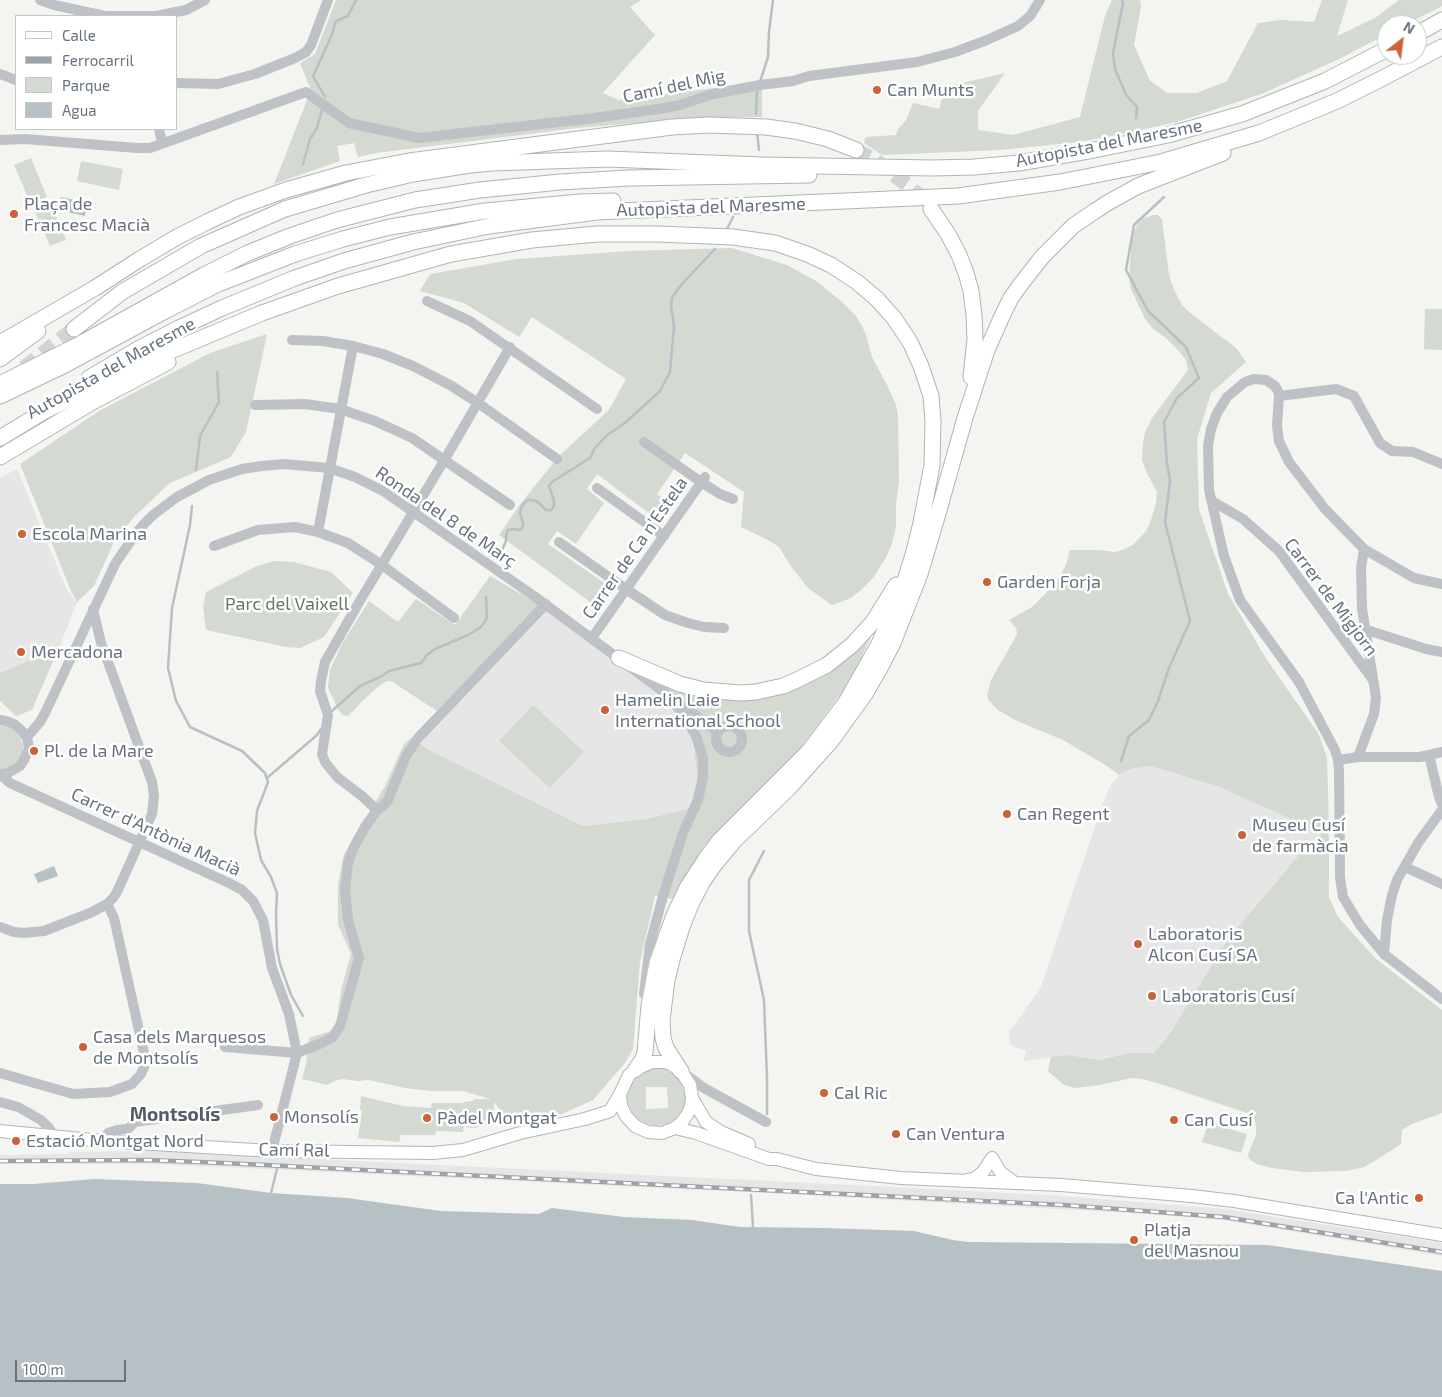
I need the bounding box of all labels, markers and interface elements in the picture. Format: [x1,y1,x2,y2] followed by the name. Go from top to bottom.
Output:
[15,15,178,130] legend
[1377,15,1427,65] north arrow
[1401,18,1418,37] text: N
[62,26,96,44] text: Calle
[62,51,134,69] text: Ferrocarril
[621,65,727,107] street label: Camí del Mig
[62,76,110,94] text: Parque
[887,79,974,101] place label: Can Munts
[871,84,883,96] marker: Can Munts
[62,101,97,119] text: Agua
[1014,114,1204,172] street label: Autopista del Maresme
[24,193,150,235] place label: Plaça de Francesc Macià
[616,193,806,221] street label: Autopista del Maresme
[8,208,20,220] marker: Plaça de Francesc Macià
[23,313,199,423] street label: Autopista del Maresme
[371,462,521,572] street label: Ronda del 8 de Març
[578,473,692,623] street label: Carrer de Ca n'Estela
[32,523,147,545] place label: Escola Marina
[16,528,28,540] marker: Escola Marina
[1280,534,1382,660] street label: Carrer de Migjorn
[997,571,1101,593] place label: Garden Forja
[981,576,993,588] marker: Garden Forja
[225,593,349,615] park label: Parc del Vaixell
[31,641,123,663] place label: Mercadona
[15,646,27,658] marker: Mercadona
[615,689,781,732] place label: Hamelin Laie International School
[599,704,611,716] marker: Hamelin Laie International School
[44,740,154,762] place label: Pl. de la Mare
[28,745,40,757] marker: Pl. de la Mare
[68,783,244,881] street label: Carrer d'Antònia Macià
[1017,803,1109,825] place label: Can Regent
[1001,808,1013,820] marker: Can Regent
[1252,814,1349,856] place label: Museu Cusí de farmàcia
[1236,829,1248,841] marker: Museu Cusí de farmàcia
[1148,923,1257,966] place label: Laboratoris Alcon Cusí SA
[1132,938,1144,950] marker: Laboratoris Alcon Cusí SA
[1162,985,1295,1007] place label: Laboratoris Cusí
[1146,990,1158,1002] marker: Laboratoris Cusí
[93,1026,266,1068] place label: Casa dels Marquesos de Montsolís
[77,1041,89,1053] marker: Casa dels Marquesos de Montsolís
[834,1082,888,1104] place label: Cal Ric
[818,1087,830,1099] marker: Cal Ric
[130,1104,220,1126] district label: Montsolís
[284,1106,359,1128] place label: Monsolís
[437,1107,557,1129] place label: Pàdel Montgat
[1184,1109,1253,1131] place label: Can Cusí
[268,1111,280,1123] marker: Monsolís
[421,1112,433,1124] marker: Pàdel Montgat
[1168,1114,1180,1126] marker: Can Cusí
[906,1123,1005,1145] place label: Can Ventura
[890,1128,902,1140] marker: Can Ventura
[26,1130,204,1152] place label: Estació Montgat Nord
[10,1135,22,1147] marker: Estació Montgat Nord
[258,1139,330,1161] street label: Camí Ral
[1335,1187,1409,1209] place label: Ca l'Antic
[1413,1192,1425,1204] marker: Ca l'Antic
[1144,1219,1239,1262] place label: Platja del Masnou
[1128,1234,1140,1246] marker: Platja del Masnou
[18,1350,129,1382] scale bar
[23,1360,64,1378] text: 100 m

